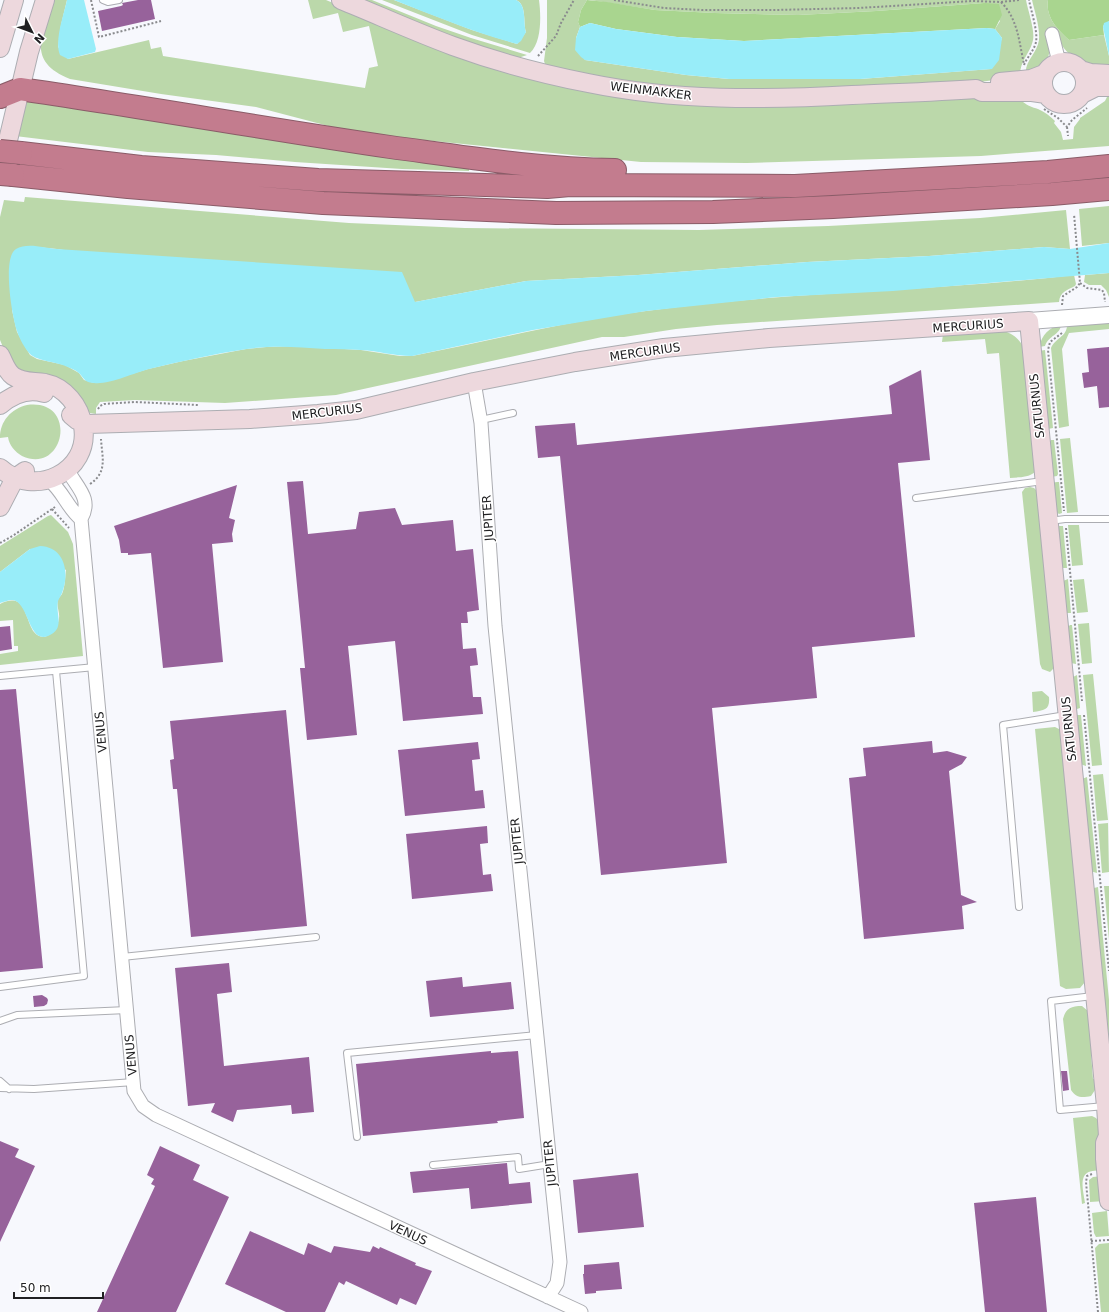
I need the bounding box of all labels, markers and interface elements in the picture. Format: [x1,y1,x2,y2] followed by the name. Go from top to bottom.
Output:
[12,12,52,52] north arrow
[31,31,47,46] text: N
[609,79,693,103] street label: WEINMAKKER
[932,317,1004,335] street label: MERCURIUS
[609,340,681,364] street label: MERCURIUS
[1027,373,1047,439] street label: SATURNUS
[291,401,363,423] street label: MERCURIUS
[479,494,497,543] street label: JUPITER
[1059,696,1079,762] street label: SATURNUS
[92,711,110,753] street label: VENUS
[508,817,526,866] street label: JUPITER
[122,1034,140,1076] street label: VENUS
[541,1139,559,1188] street label: JUPITER
[386,1218,430,1248] street label: VENUS
[14,1274,103,1300] scale bar
[20,1281,51,1295] text: 50 m

